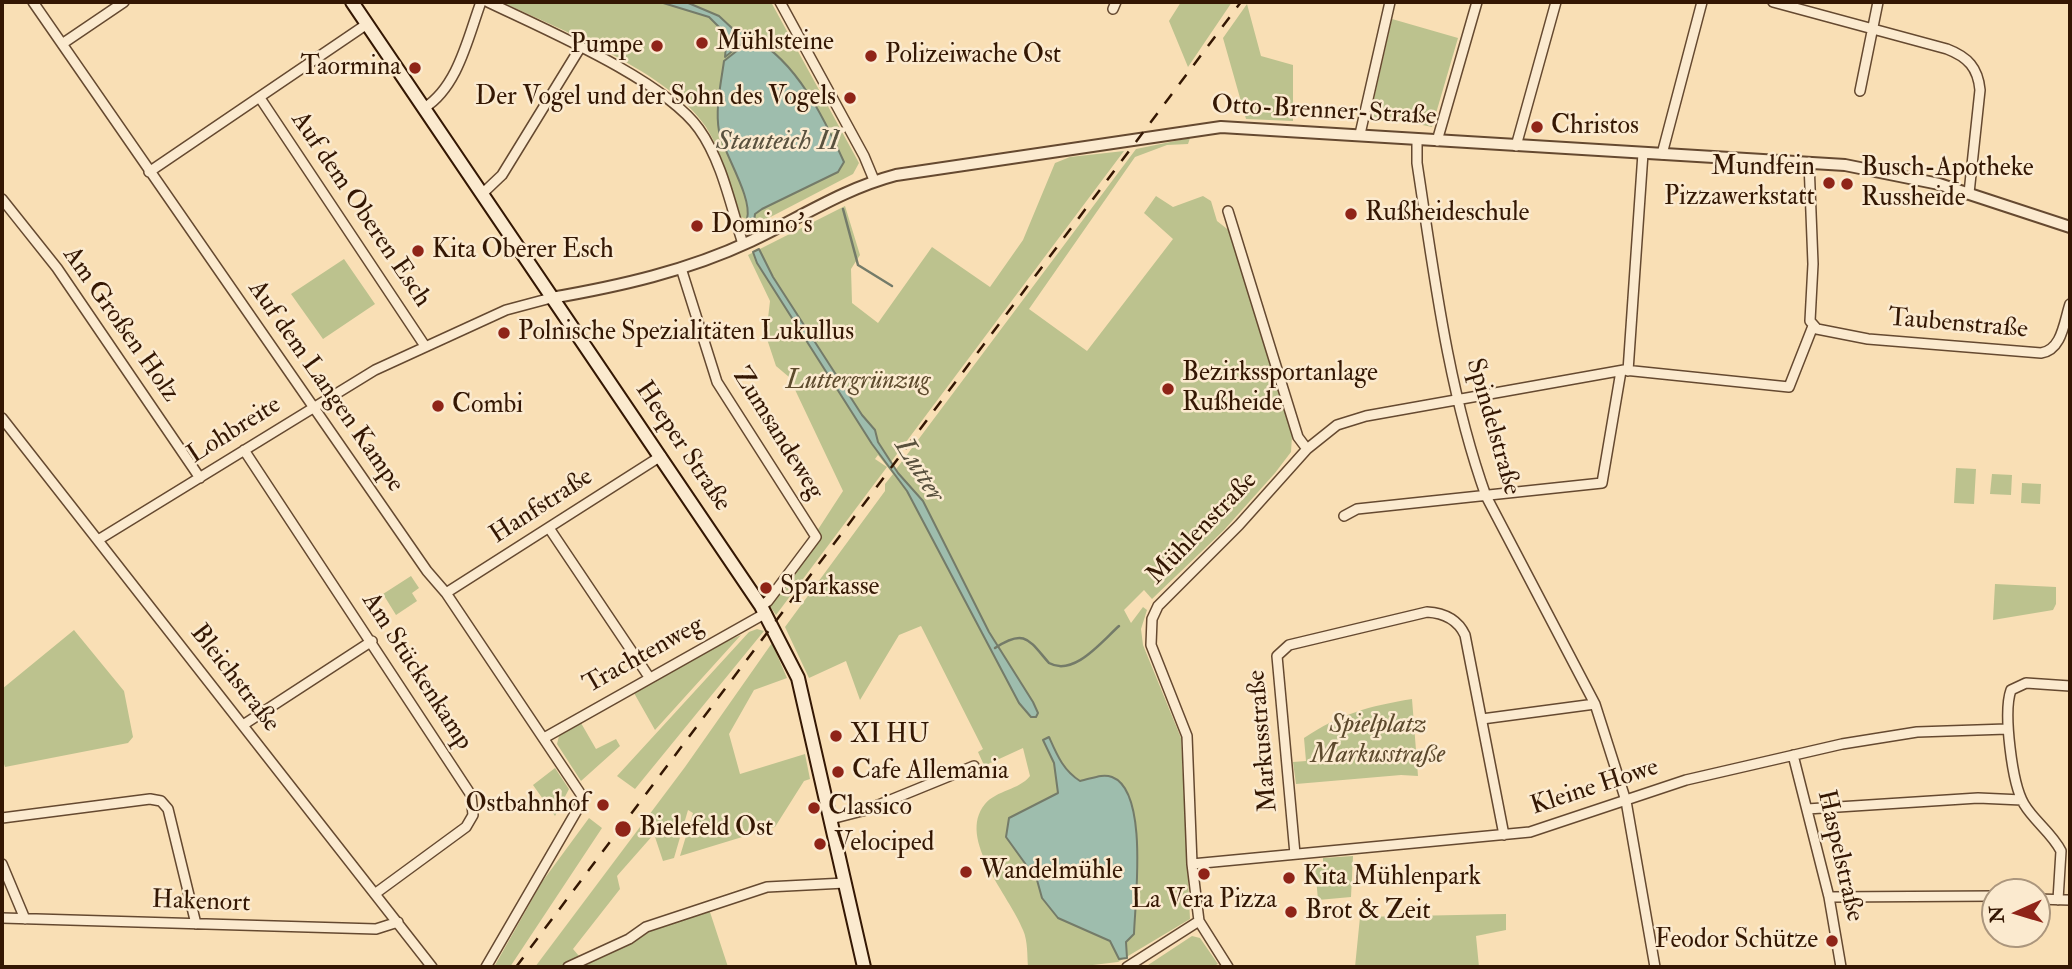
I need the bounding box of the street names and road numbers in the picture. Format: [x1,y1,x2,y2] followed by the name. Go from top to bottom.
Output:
[1211,91,1437,133] street label: Otto-Brenner-Straße
[283,106,437,314] street label: Auf dem Oberen Esch
[55,241,185,409] street label: Am Großen Holz
[240,275,410,499] street label: Auf dem Langen Kampe
[1887,303,2029,347] street label: Taubenstraße
[1458,355,1526,499] street label: Spindelstraße
[724,362,830,506] street label: Zumsandeweg
[627,376,737,518] street label: Heeper Straße
[183,390,287,472] street label: Lohbreite
[485,462,599,552] street label: Hanfstraße
[1141,466,1265,592] street label: Mühlenstraße
[354,587,478,757] street label: Am Stückenkamp
[578,610,710,702] street label: Trachtenweg
[182,619,286,739] street label: Bleichstraße
[1242,669,1286,813] street label: Markusstraße
[1527,753,1663,823] street label: Kleine Howe
[1809,787,1869,925] street label: Haspelstraße
[151,886,251,920] street label: Hakenort

